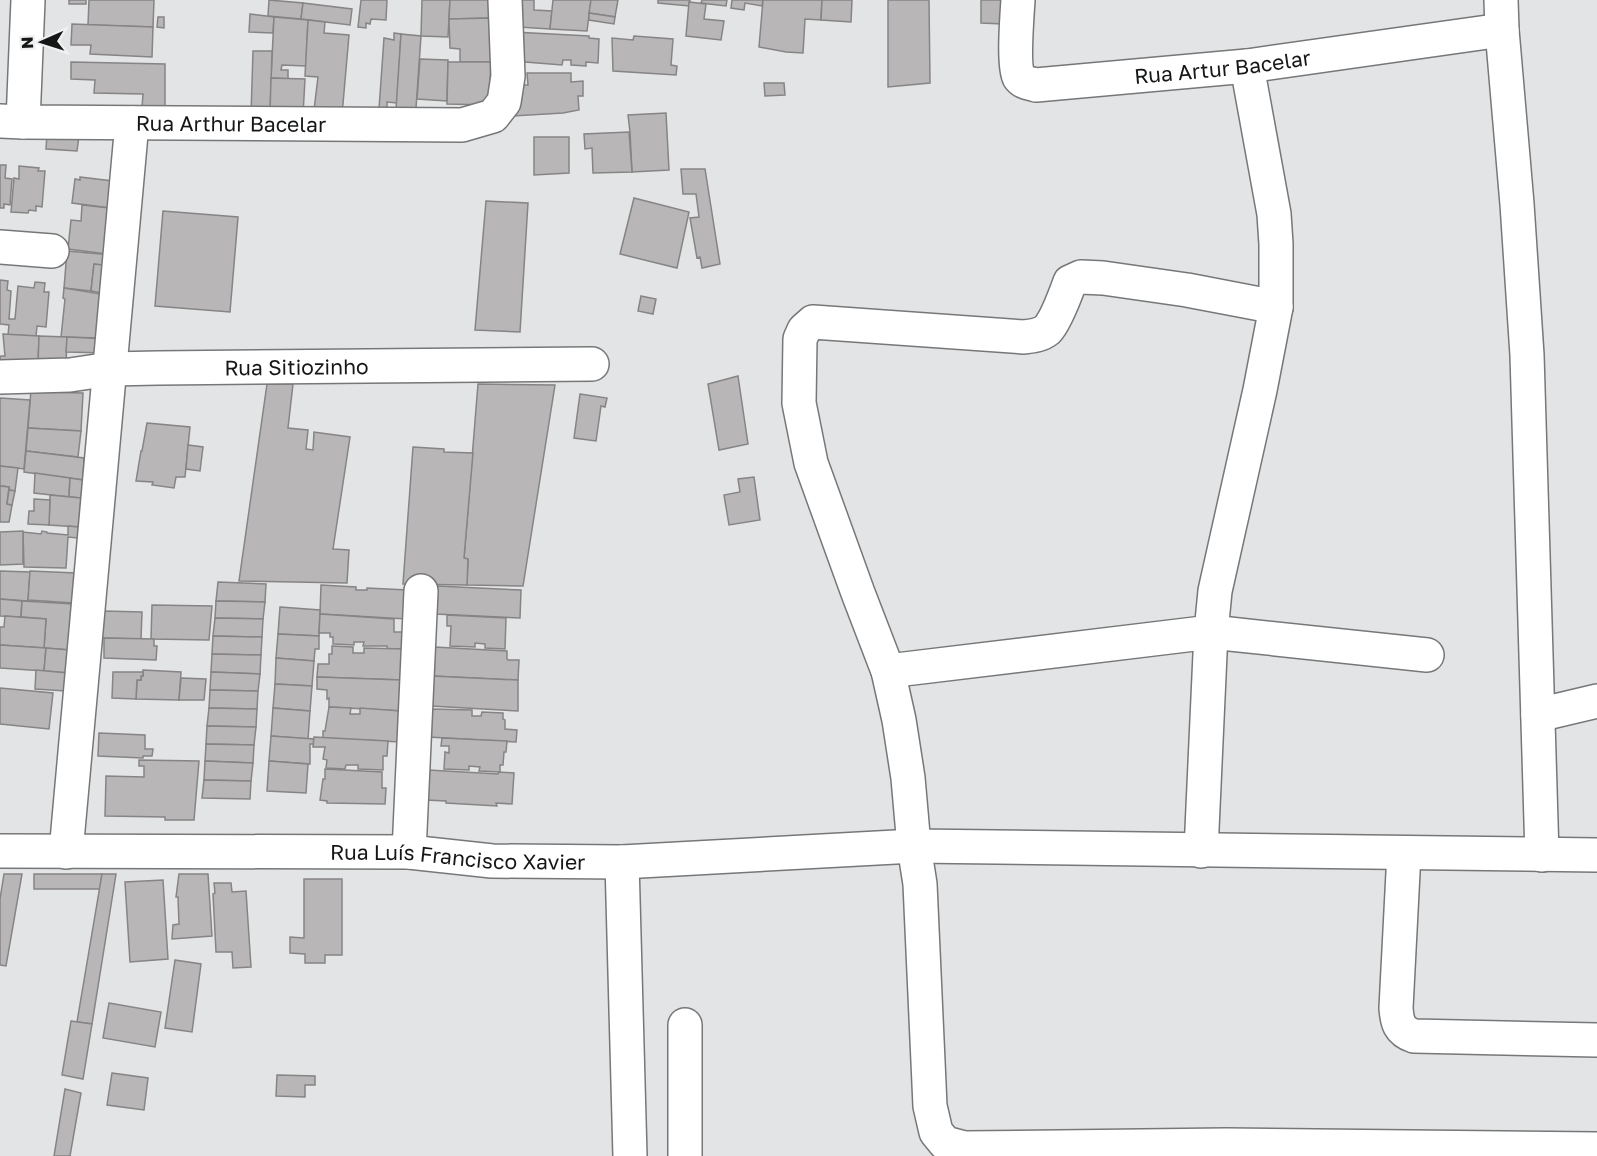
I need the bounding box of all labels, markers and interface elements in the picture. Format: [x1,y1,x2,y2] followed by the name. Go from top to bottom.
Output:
[12,12,72,72] north arrow
[17,36,37,49] text: N
[1133,44,1312,89] street label: Rua Artur Bacelar
[136,110,326,137] street label: Rua Arthur Bacelar
[224,353,369,380] street label: Rua Sitiozinho
[330,839,585,875] street label: Rua Luís Francisco Xavier

